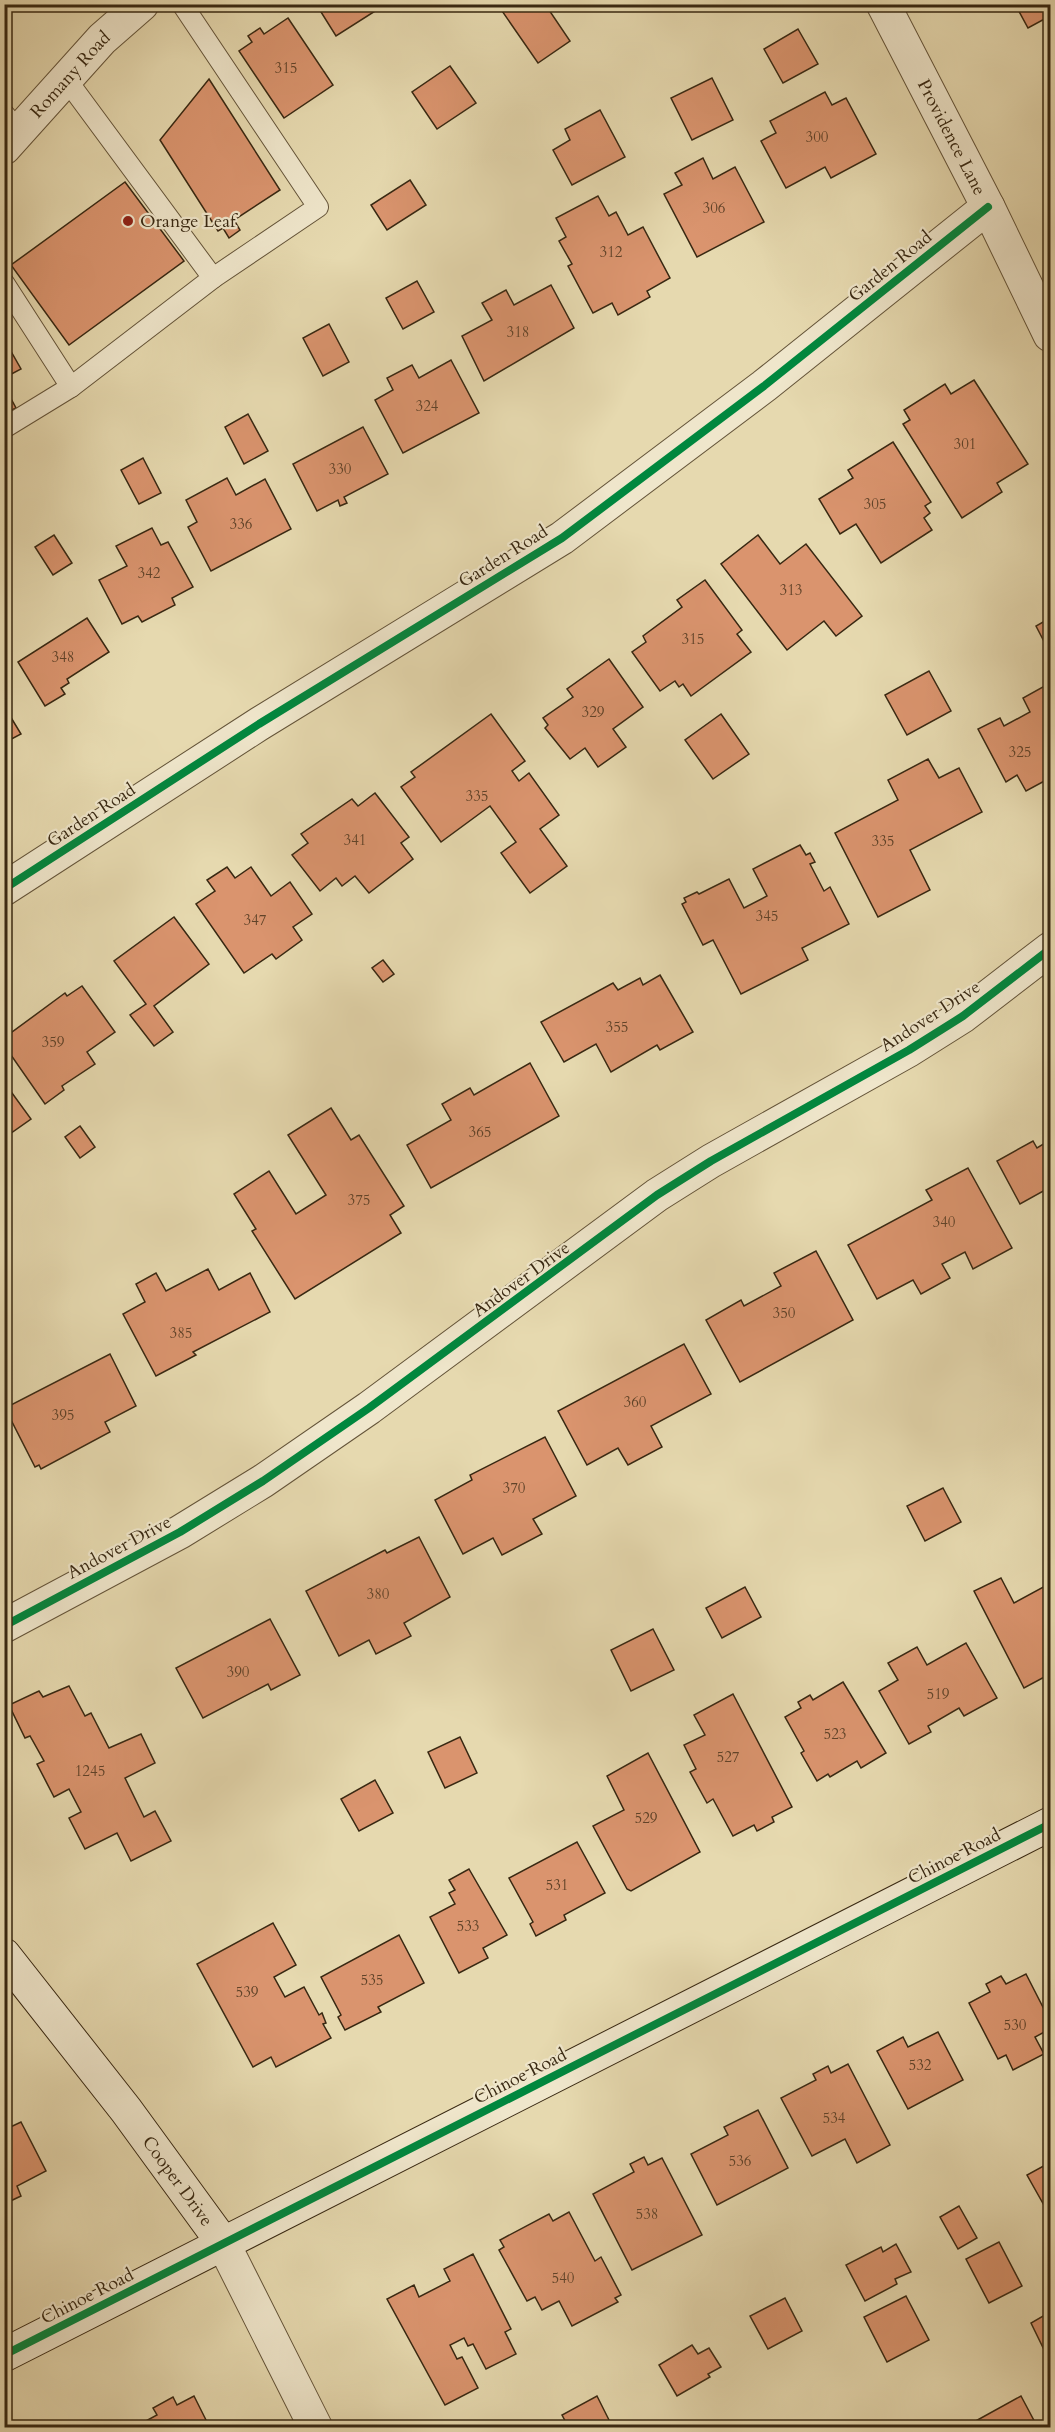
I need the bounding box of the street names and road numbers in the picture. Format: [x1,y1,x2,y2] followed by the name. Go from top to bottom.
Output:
[25,25,116,124] street label: Romany Road
[911,75,992,200] street label: Providence Lane
[843,225,938,308] street label: Garden Road
[454,519,553,594] street label: Garden Road
[42,777,141,853] street label: Garden Road
[875,975,985,1058] street label: Andover Drive
[468,1236,575,1323] street label: Andover Drive
[63,1510,176,1585] street label: Andover Drive
[903,1822,1005,1891] street label: Chinoe Road
[469,2042,571,2111] street label: Chinoe Road
[136,2131,219,2231] street label: Cooper Drive
[36,2262,138,2331] street label: Chinoe Road

